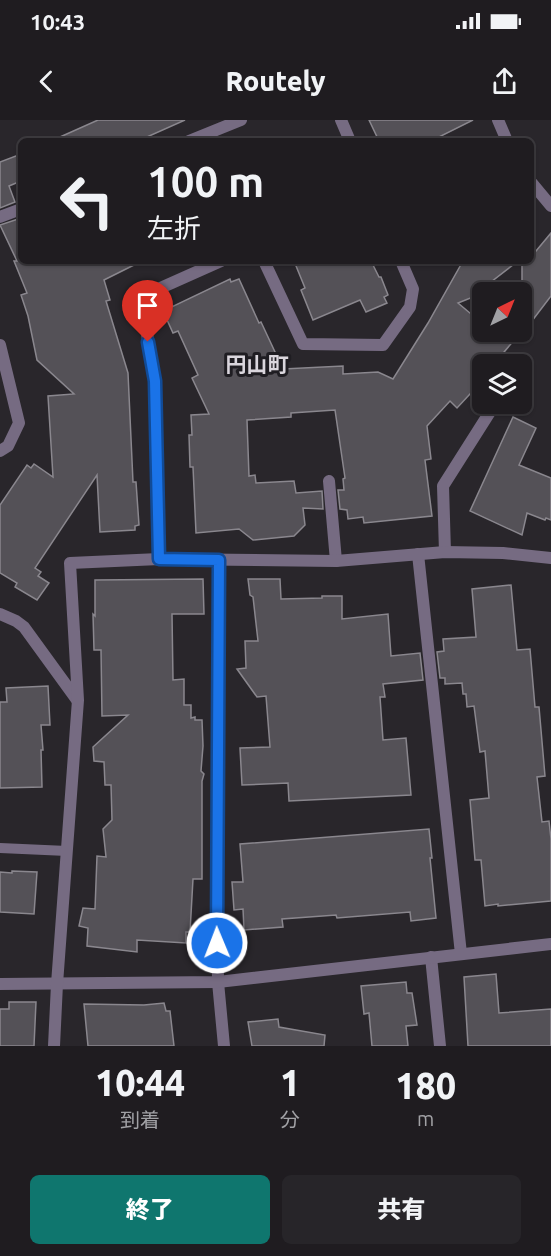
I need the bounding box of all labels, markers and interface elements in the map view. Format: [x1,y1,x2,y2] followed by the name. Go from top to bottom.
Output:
[30,9,85,34] text: 10:43
[30,65,63,98] icon: back
[488,65,521,98] icon: share
[226,66,325,96] text: Routely
[147,158,264,205] text: 100 m
[48,162,126,240] icon: left
[147,213,201,243] text: 左折
[122,280,173,342] pin
[472,282,532,342] north arrow
[472,282,532,414] map controls
[131,289,164,322] icon: arrive
[226,352,289,376] district label: 円山町
[472,354,532,414] button: layers
[185,911,249,975] position arrow
[95,1062,185,1103] text: 10:44
[280,1062,300,1103] text: 1
[395,1065,456,1106] text: 180
[417,1107,434,1130] text: m
[120,1108,160,1131] text: 到着
[280,1108,300,1131] text: 分
[30,1175,270,1244] button: 終了
[282,1175,521,1244] button: 共有

